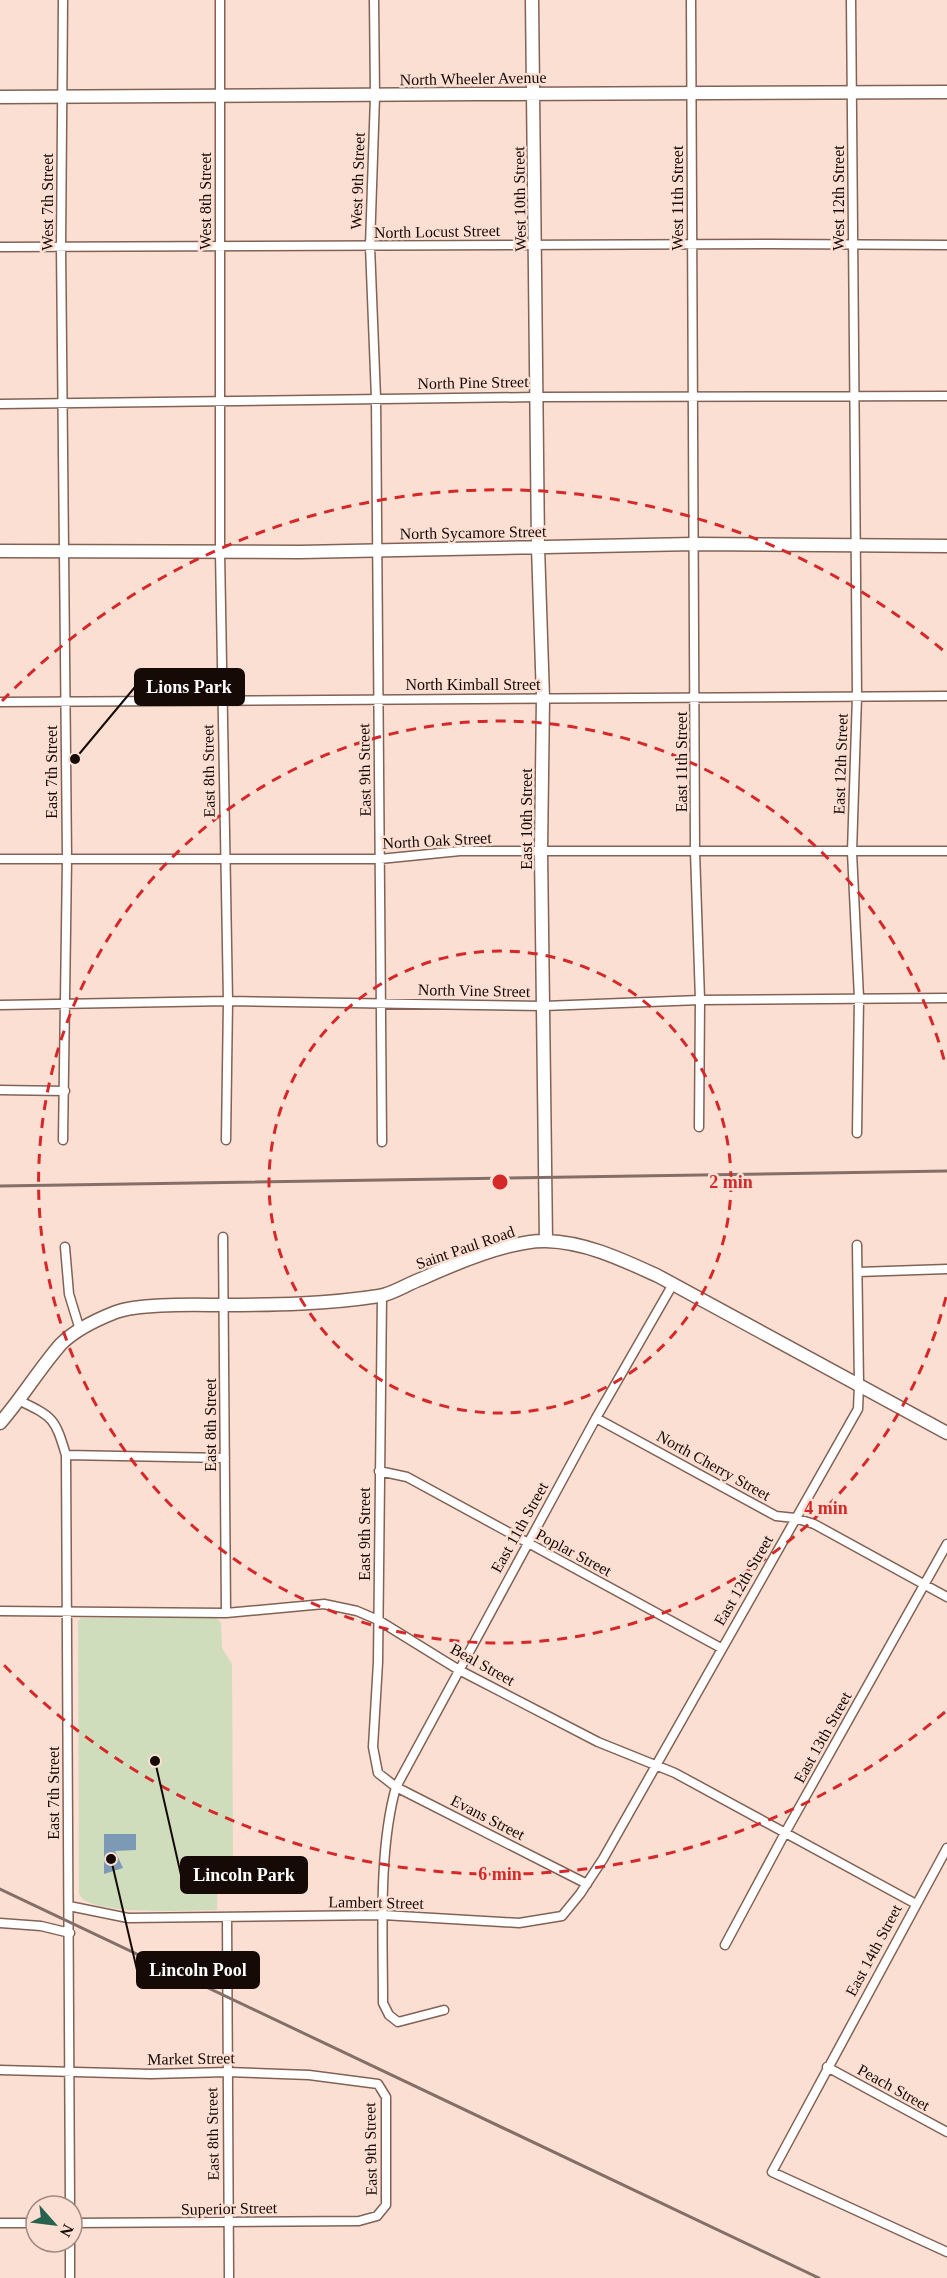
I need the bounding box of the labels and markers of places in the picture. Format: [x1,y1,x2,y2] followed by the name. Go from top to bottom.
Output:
[135,669,244,705] callout: Lions Park
[490,1172,510,1192] centre of rings
[181,1857,307,1893] callout: Lincoln Park
[137,1952,259,1988] callout: Lincoln Pool

